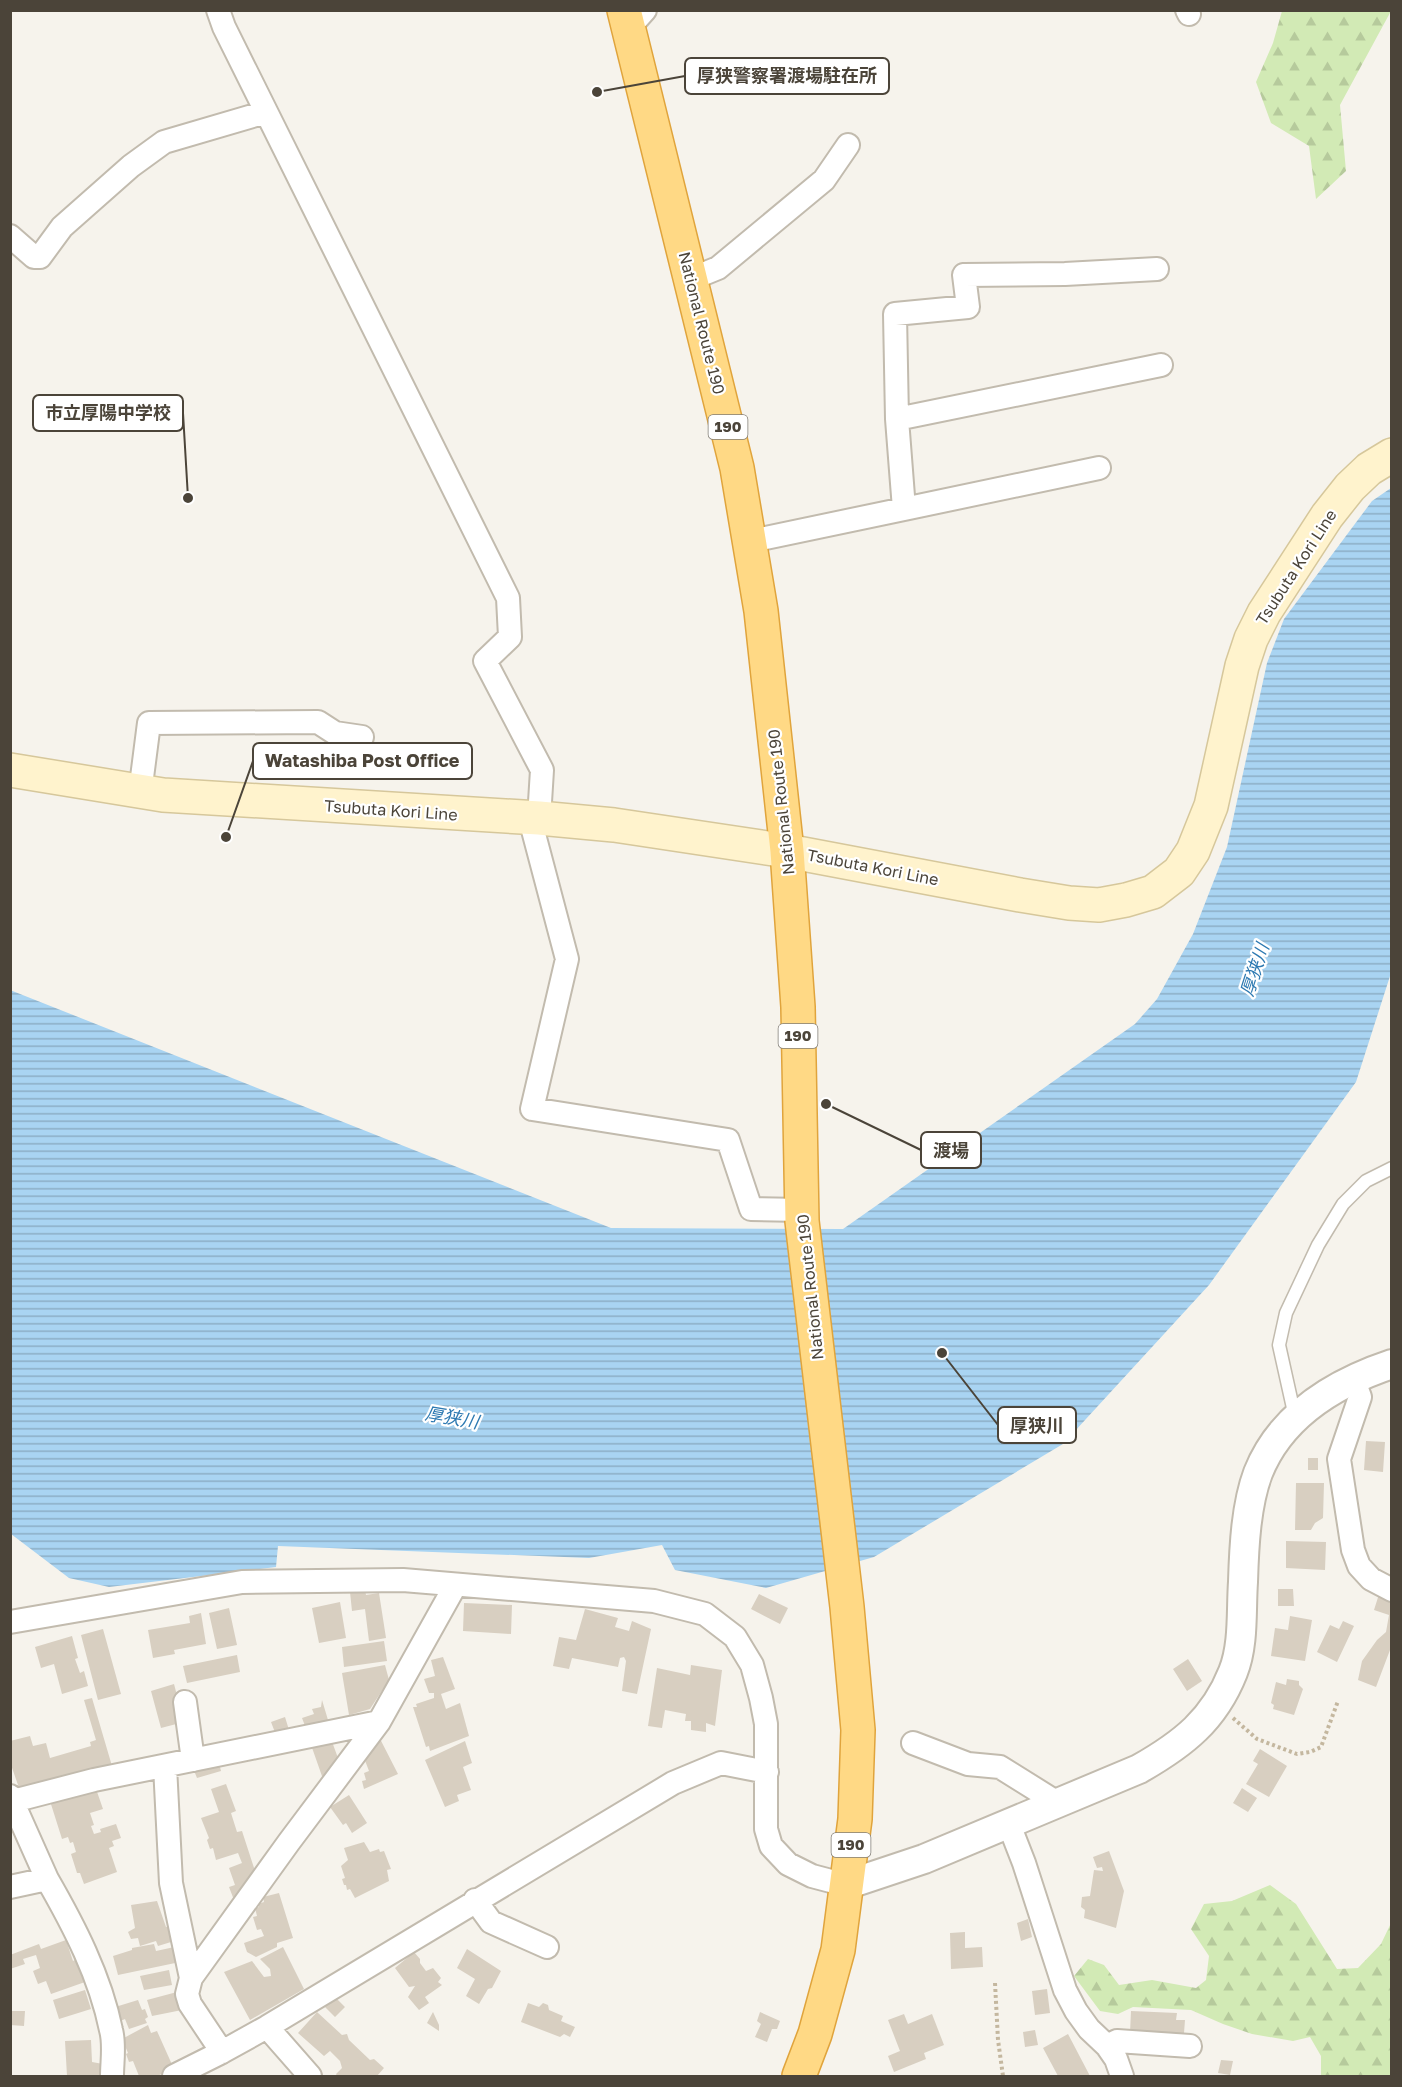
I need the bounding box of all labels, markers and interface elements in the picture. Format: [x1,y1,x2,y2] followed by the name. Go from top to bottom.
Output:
[685,58,889,94] callout: 厚狭警察署渡場駐在所
[697,64,877,86] text: 厚狭警察署渡場駐在所
[675,250,729,396] street label: National Route 190
[33,395,183,431] callout: 市立厚陽中学校
[45,401,171,423] text: 市立厚陽中学校
[708,415,748,439] road number: 190
[1251,506,1341,628] street label: Tsubuta Kori Line
[763,728,799,876] street label: National Route 190
[253,743,472,779] callout: Watashiba Post Office
[265,749,460,771] text: Watashiba Post Office
[324,795,458,825] street label: Tsubuta Kori Line
[806,844,940,890] street label: Tsubuta Kori Line
[1235,939,1273,999] water label: 厚狭川
[778,1024,818,1048] road number: 190
[921,1132,981,1168] callout: 渡場
[933,1139,969,1161] text: 渡場
[792,1213,828,1361] street label: National Route 190
[424,1401,483,1433] water label: 厚狭川
[998,1407,1076,1443] callout: 厚狭川
[1010,1414,1064,1436] text: 厚狭川
[832,1833,870,1857] road number: 190

